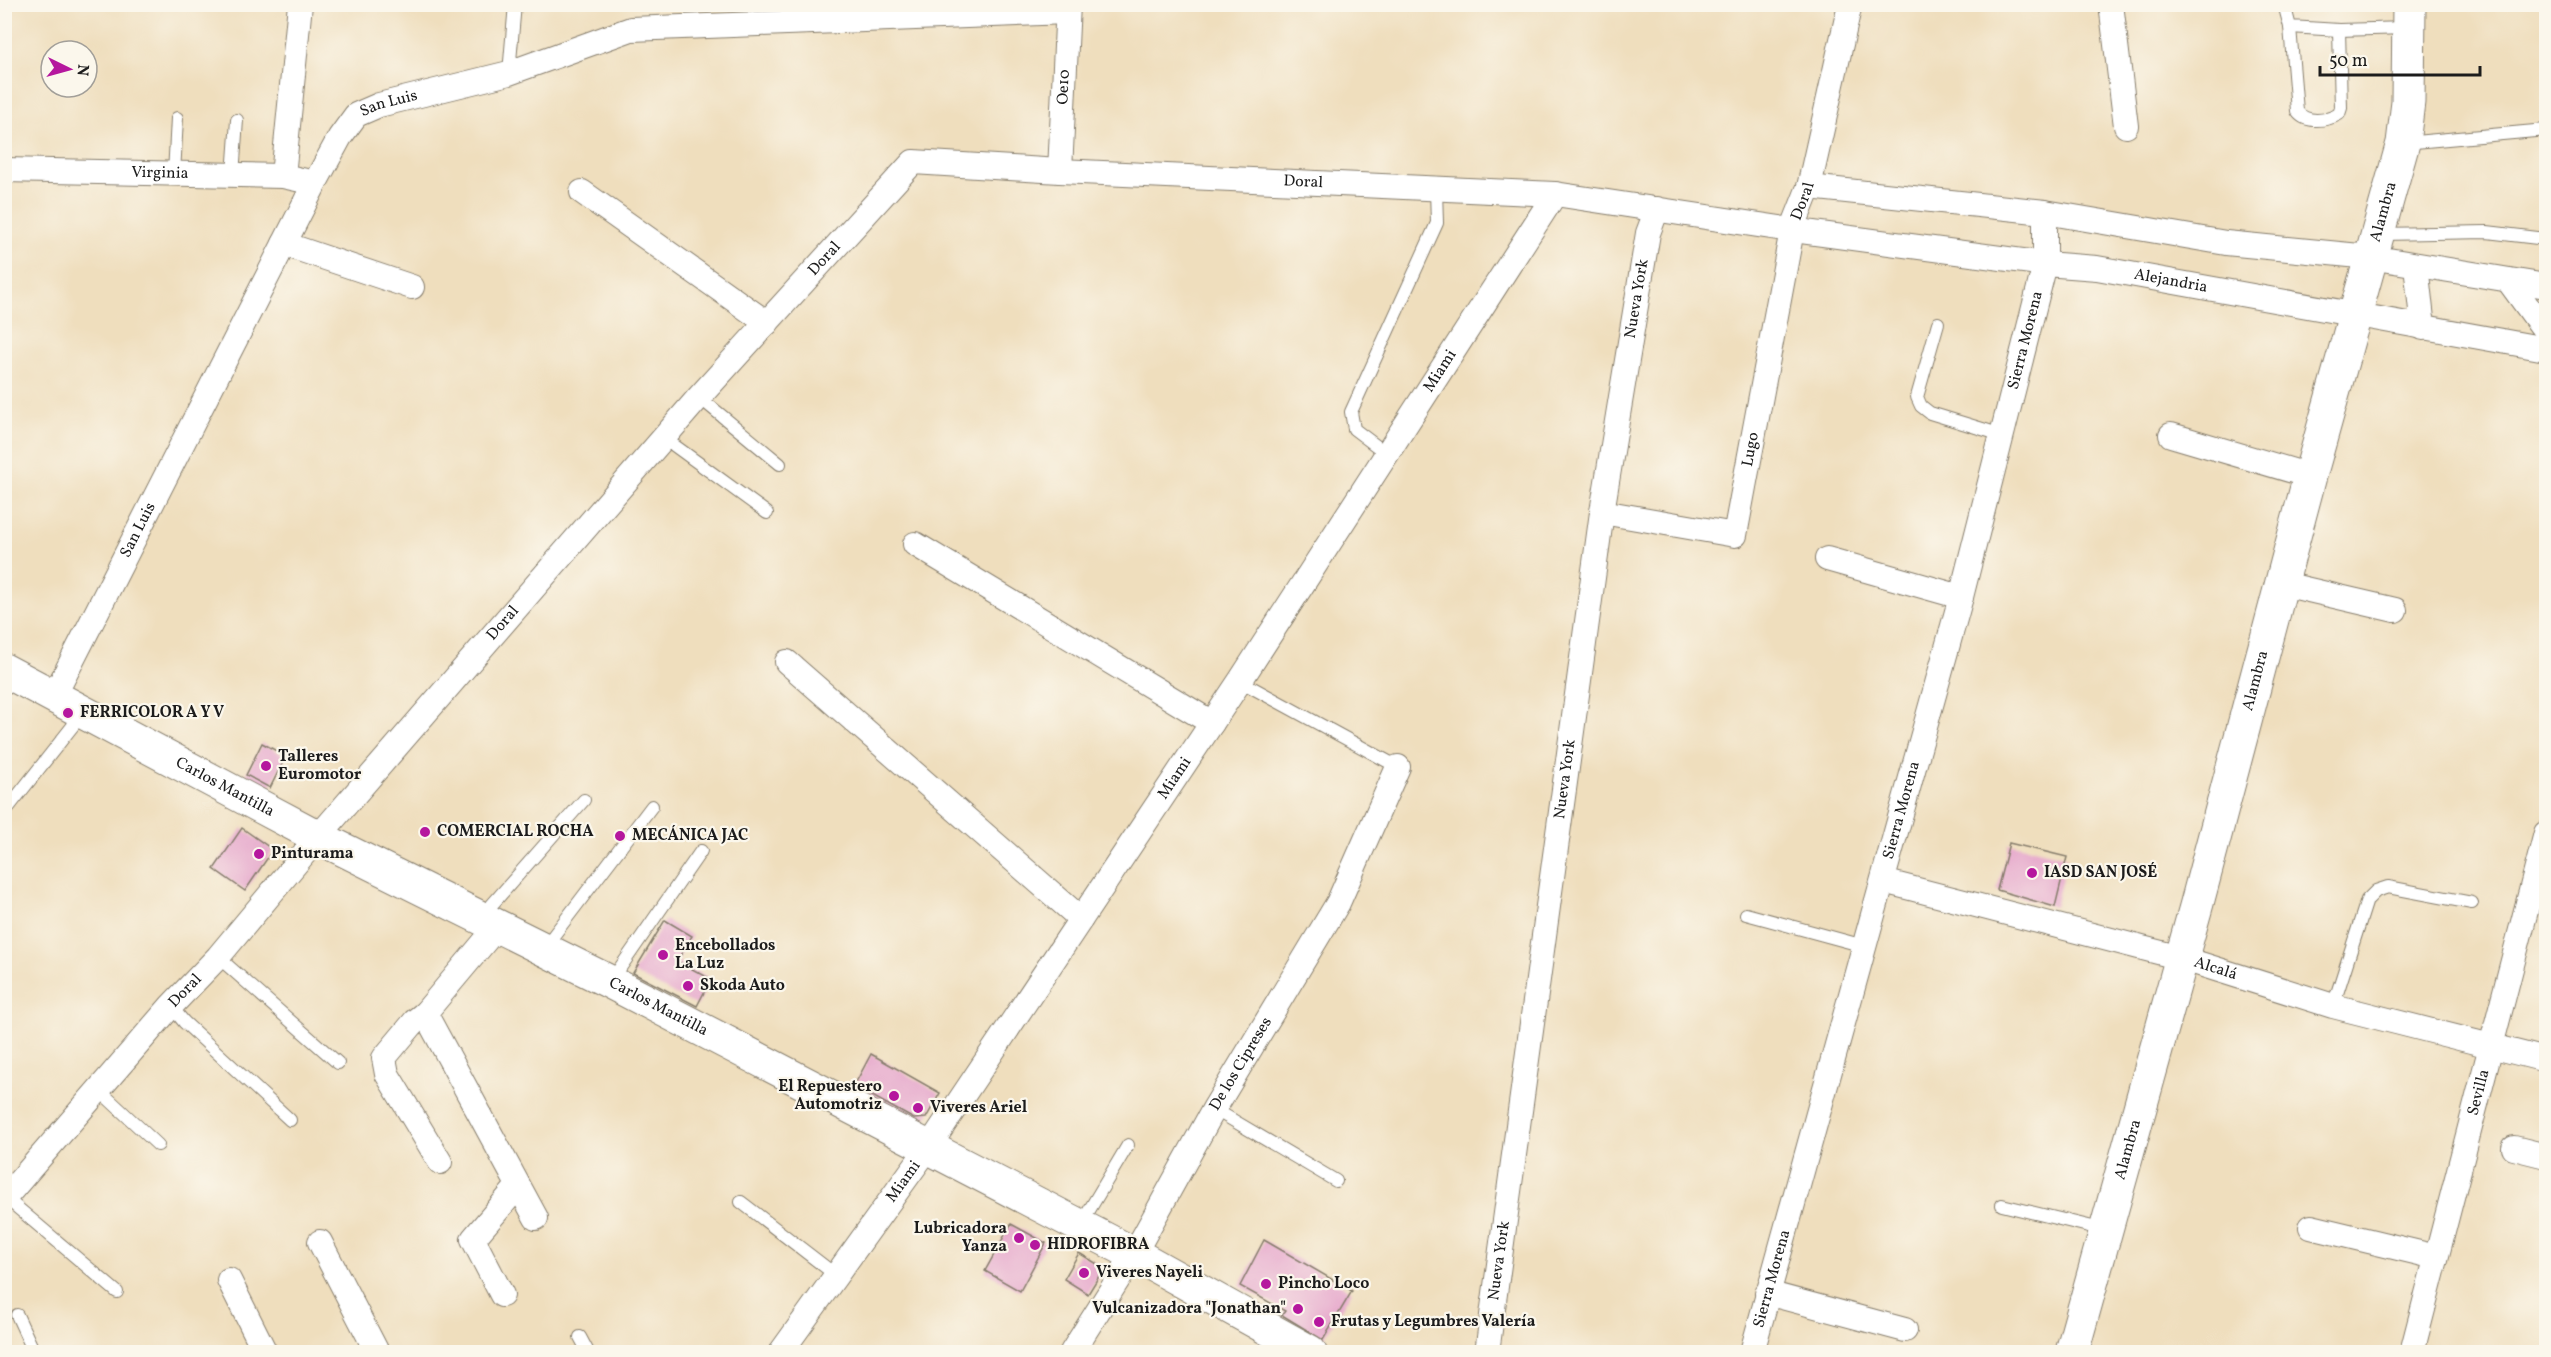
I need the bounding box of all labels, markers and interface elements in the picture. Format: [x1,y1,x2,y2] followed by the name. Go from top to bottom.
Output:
[39,39,99,99] north arrow
[2320,39,2480,77] scale bar
[2329,49,2368,74] text: 50 m
[70,63,93,77] text: N
[1052,69,1076,105] street label: Oe10
[356,85,420,123] street label: San Luis
[131,162,189,185] street label: Virginia
[1283,170,1324,194] street label: Doral
[2365,179,2403,245] street label: Alambra
[1786,180,1821,224] street label: Doral
[803,237,846,281] street label: Doral
[1620,257,1655,340] street label: Nueva York
[2132,264,2209,299] street label: Alejandria
[2003,289,2049,392] street label: Sierra Morena
[1418,346,1462,397] street label: Miami
[1737,430,1765,469] street label: Lugo
[115,499,162,562] street label: San Luis
[482,601,524,646] street label: Doral
[2237,648,2274,713] street label: Alambra
[80,702,224,724] place label: FERRICOLOR A Y V
[61,706,75,720] marker: FERRICOLOR A Y V
[1549,738,1582,821] street label: Nueva York
[278,746,362,786] place label: Talleres Euromotor
[171,752,278,823] street label: Carlos Mantilla
[1153,753,1197,804] street label: Miami
[259,759,273,773] marker: Talleres Euromotor
[1878,759,1926,862] street label: Sierra Morena
[437,821,594,843] place label: COMERCIAL ROCHA
[418,825,432,839] marker: COMERCIAL ROCHA
[632,825,748,847] place label: MECÁNICA JAC
[613,829,627,843] marker: MECÁNICA JAC
[271,843,354,865] place label: Pinturama
[252,847,266,861] marker: Pinturama
[2044,862,2157,884] place label: IASD SAN JOSÉ
[2025,866,2039,880] marker: IASD SAN JOSÉ
[675,935,776,975] place label: Encebollados La Luz
[656,948,670,962] marker: Encebollados La Luz
[2191,952,2240,986] street label: Alcalá
[164,969,207,1013] street label: Doral
[605,972,712,1042] street label: Carlos Mantilla
[700,975,785,997] place label: Skoda Auto
[681,979,695,993] marker: Skoda Auto
[1204,1013,1278,1115] street label: De los Cipreses
[2462,1067,2496,1118] street label: Sevilla
[778,1076,882,1116] place label: El Repuestero Automotriz
[887,1089,901,1103] marker: El Repuestero Automotriz
[930,1097,1028,1119] place label: Viveres Ariel
[911,1101,925,1115] marker: Viveres Ariel
[2109,1117,2147,1182] street label: Alambra
[881,1156,926,1207] street label: Miami
[914,1218,1007,1258] place label: Lubricadora Yanza
[1483,1219,1516,1302] street label: Nueva York
[1748,1227,1796,1330] street label: Sierra Morena
[1012,1231,1026,1245] marker: Lubricadora Yanza
[1047,1234,1150,1256] place label: HIDROFIBRA
[1028,1238,1042,1252] marker: HIDROFIBRA
[1096,1262,1204,1284] place label: Viveres Nayeli
[1077,1266,1091,1280] marker: Viveres Nayeli
[1278,1273,1369,1295] place label: Pincho Loco
[1259,1277,1273,1291] marker: Pincho Loco
[1092,1298,1286,1320] place label: Vulcanizadora "Jonathan"
[1291,1302,1305,1316] marker: Vulcanizadora "Jonathan"
[1331,1311,1536,1333] place label: Frutas y Legumbres Valería
[1312,1315,1326,1329] marker: Frutas y Legumbres Valería

